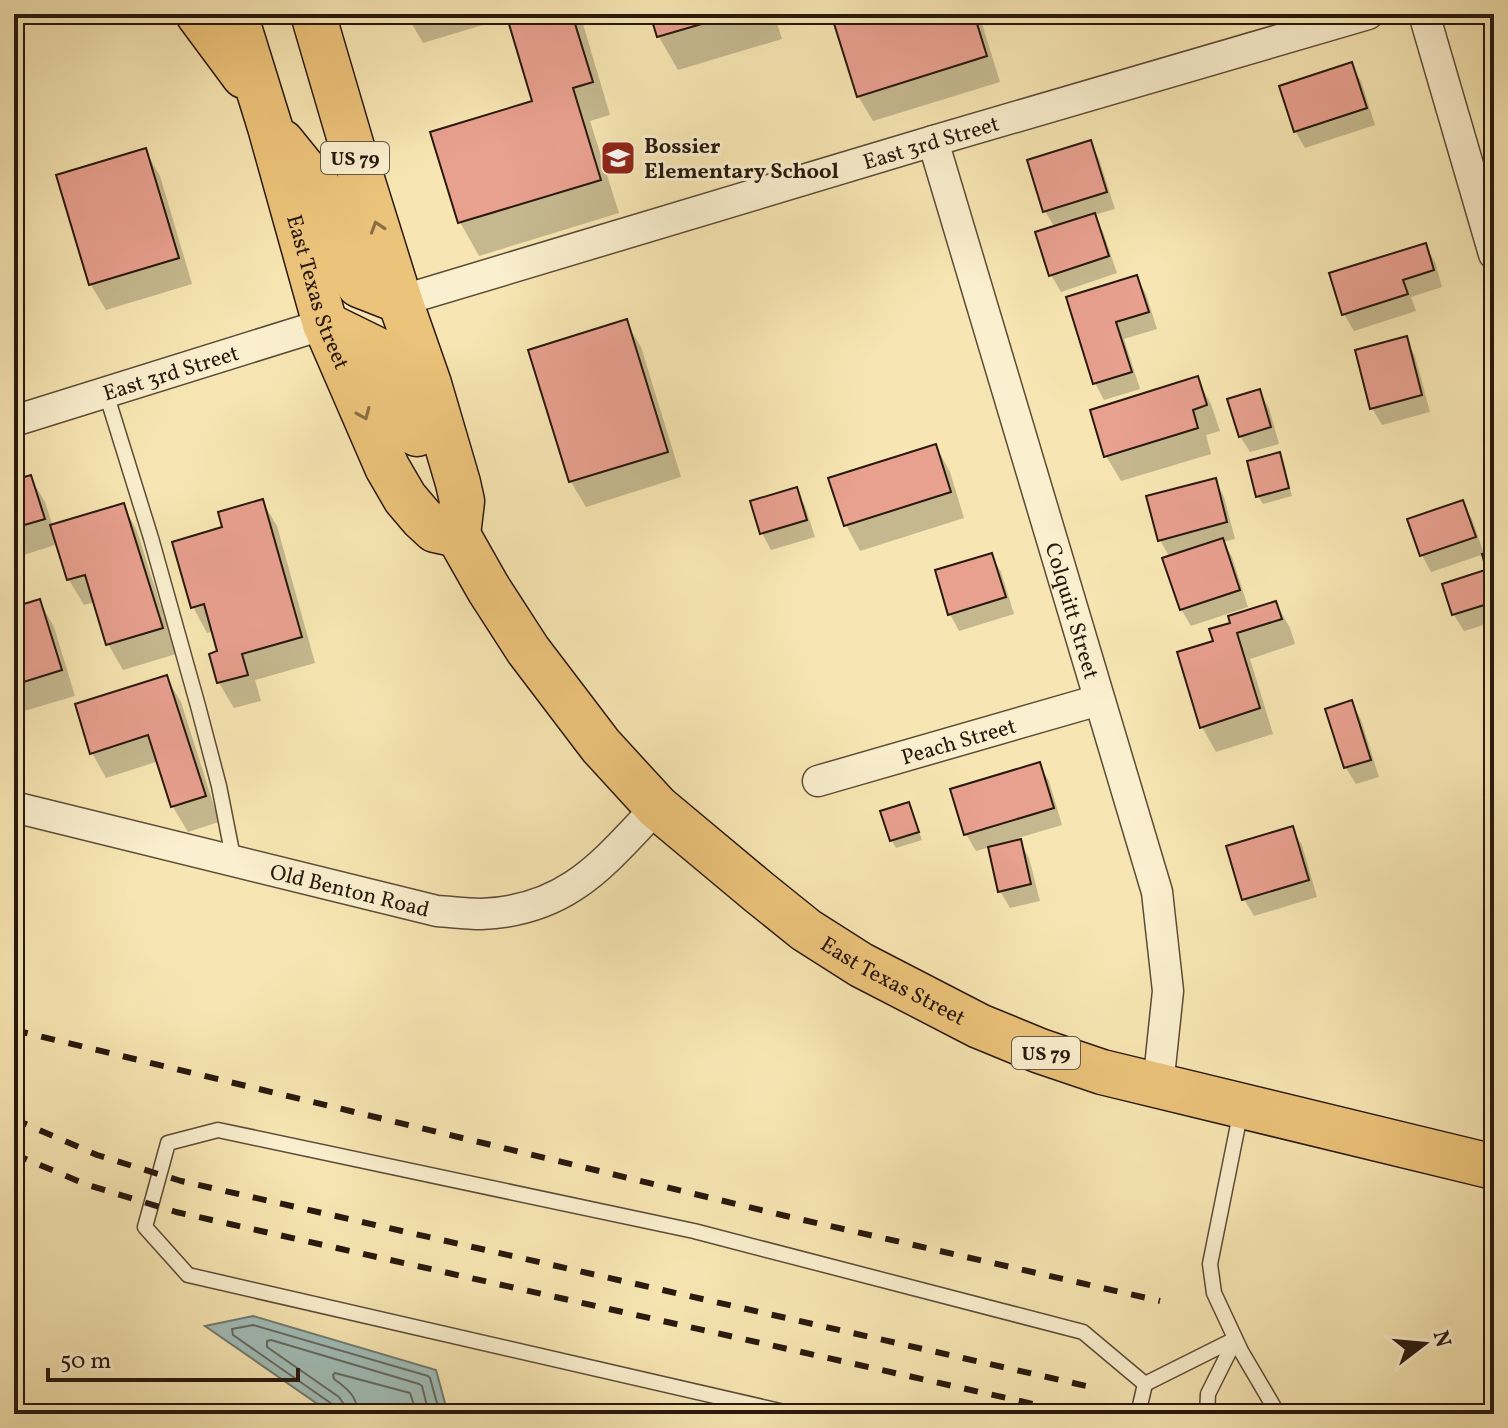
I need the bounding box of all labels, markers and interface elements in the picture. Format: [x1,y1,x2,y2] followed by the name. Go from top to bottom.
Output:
[859,109,1003,179] street label: East 3rd Street
[644,132,839,188] place label: Bossier Elementary School
[599,139,637,177] school or university icon: Bossier Elementary School
[321,142,389,174] road number: US 79
[277,211,356,375] street label: East Texas Street
[370,220,386,234] one-way arrow
[99,339,243,410] street label: East 3rd Street
[354,406,370,420] one-way arrow
[1036,539,1106,683] street label: Colquitt Street
[898,712,1020,774] street label: Peach Street
[266,857,432,927] street label: Old Benton Road
[814,930,970,1035] street label: East Texas Street
[1012,1037,1080,1069] road number: US 79
[1384,1304,1464,1384] north arrow
[1424,1327,1458,1351] text: N
[48,1332,298,1382] scale bar
[60,1345,112,1379] text: 50 m

